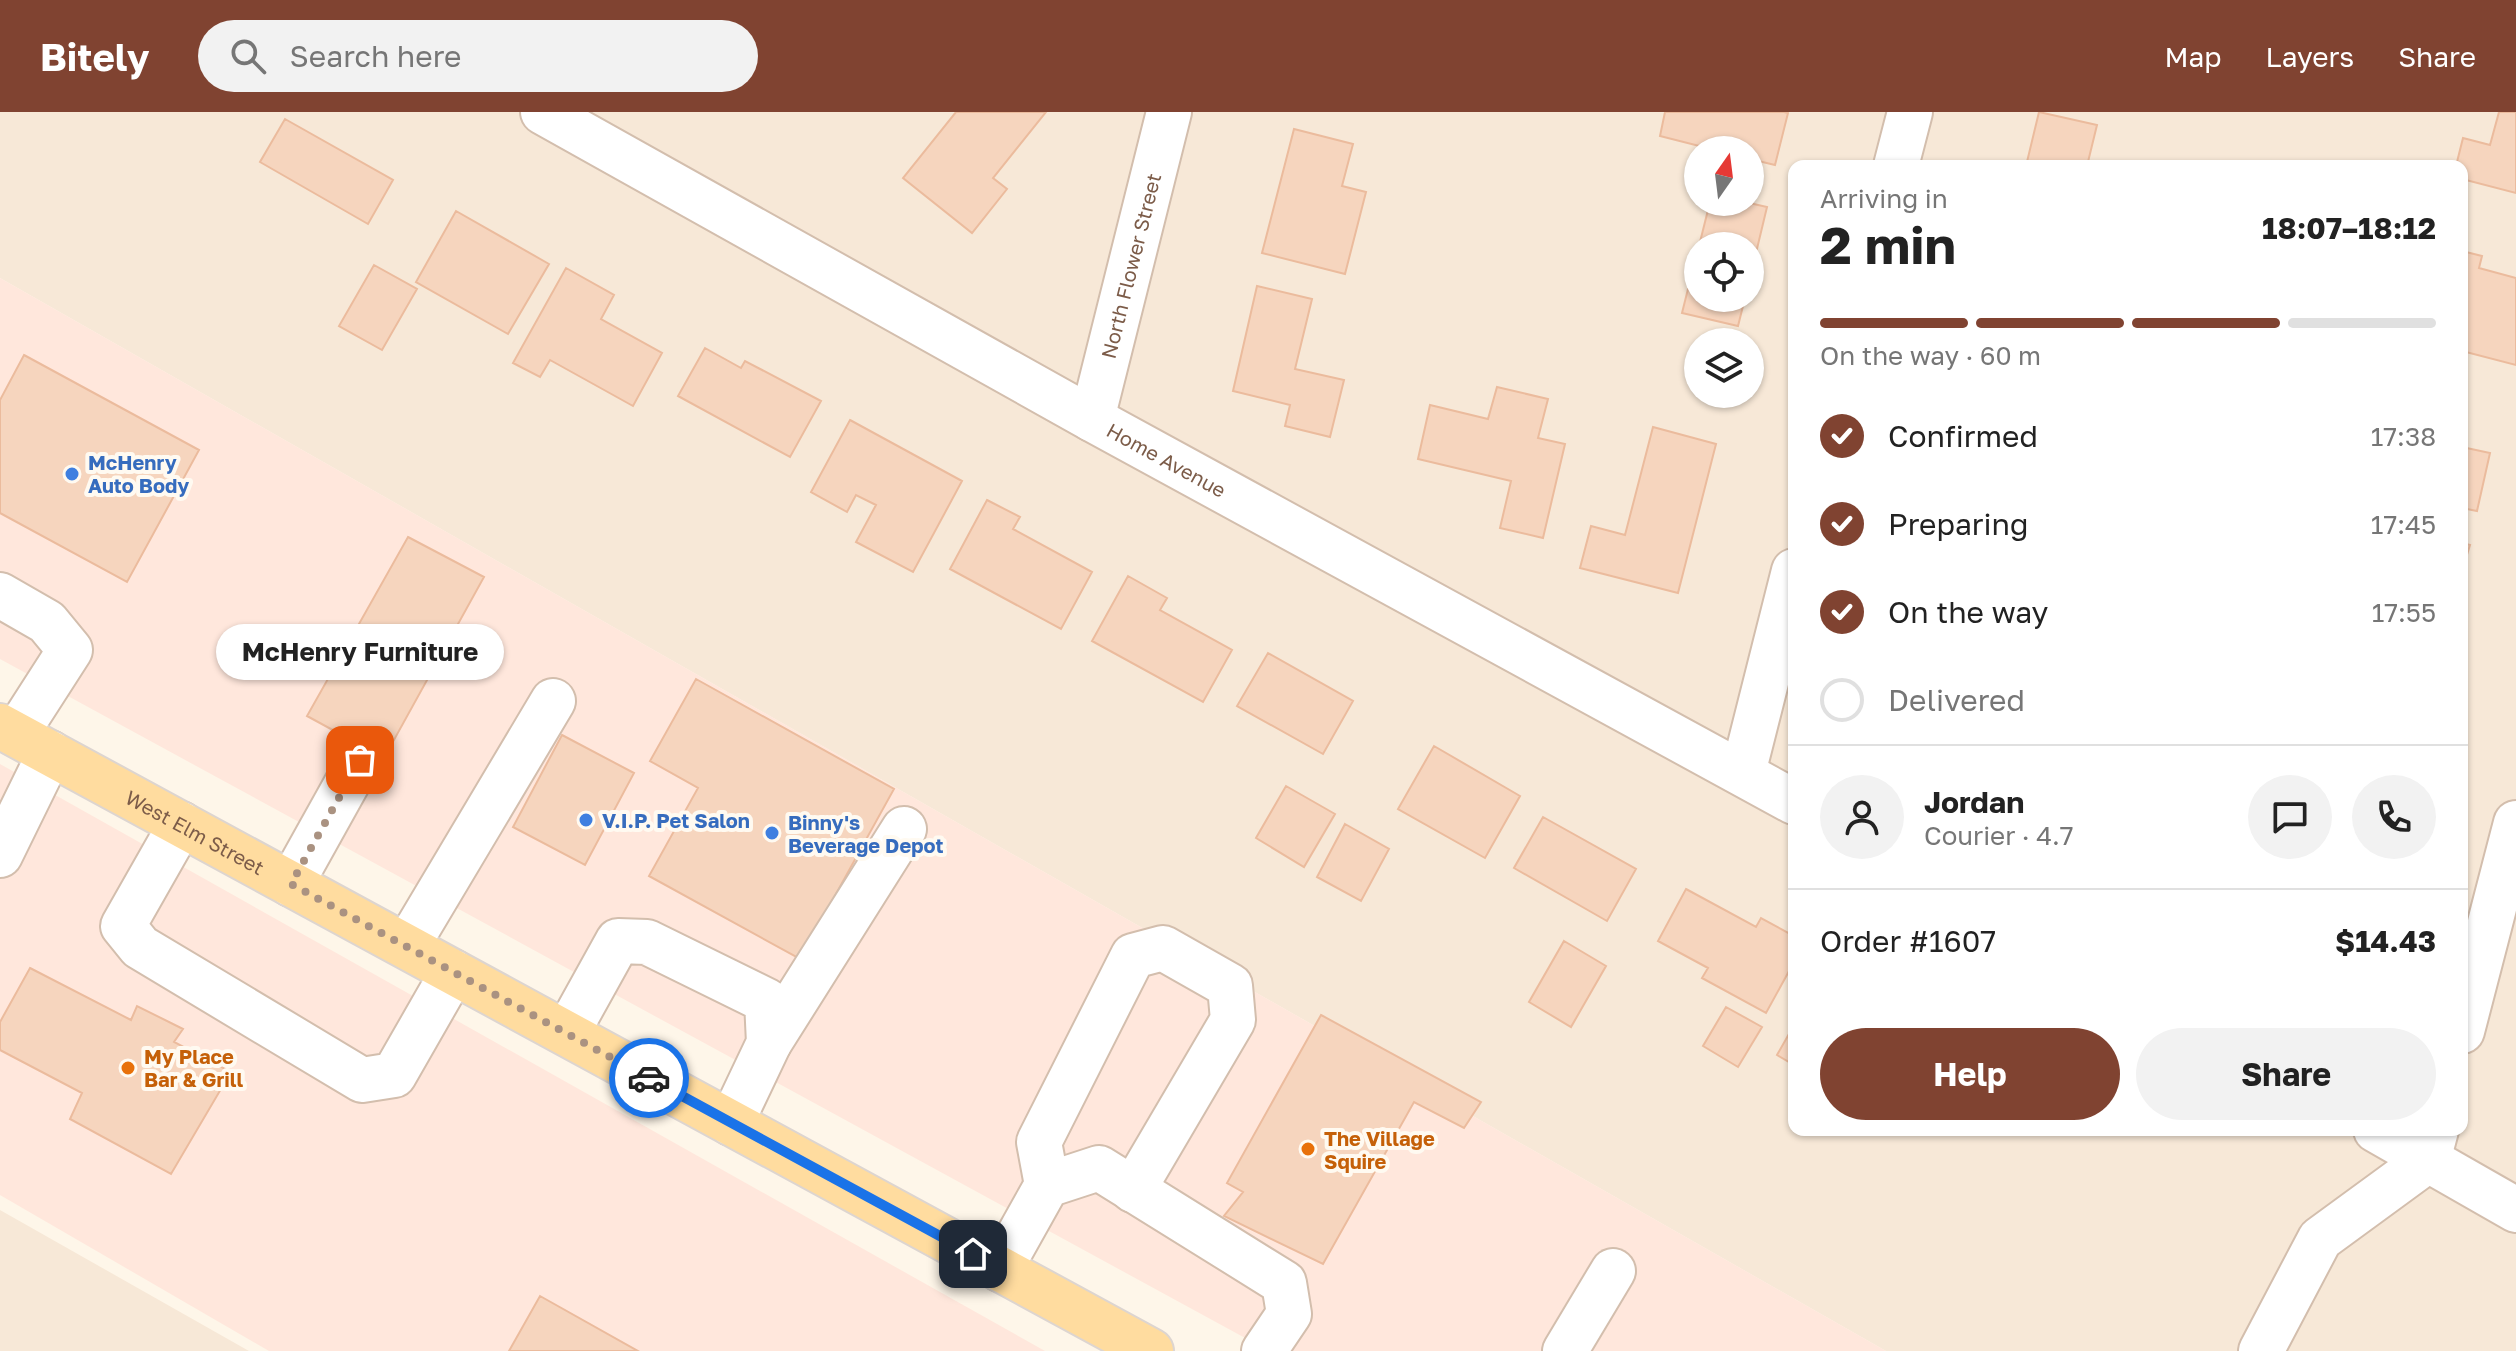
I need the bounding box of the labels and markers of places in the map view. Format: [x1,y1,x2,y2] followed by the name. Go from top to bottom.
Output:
[88,450,189,497] place label: McHenry Auto Body
[63,465,81,483] marker: McHenry Auto Body
[216,624,504,680] callout: McHenry Furniture
[326,726,394,794] pin
[602,808,750,832] place label: V.I.P. Pet Salon
[788,810,943,857] place label: Binny's Beverage Depot
[577,811,595,829] marker: V.I.P. Pet Salon
[763,824,781,842] marker: Binny's Beverage Depot
[144,1044,243,1091] place label: My Place Bar & Grill
[119,1059,137,1077] marker: My Place Bar & Grill
[1324,1126,1435,1173] place label: The Village Squire
[1299,1140,1317,1158] marker: The Village Squire
[939,1220,1007,1288] pin

